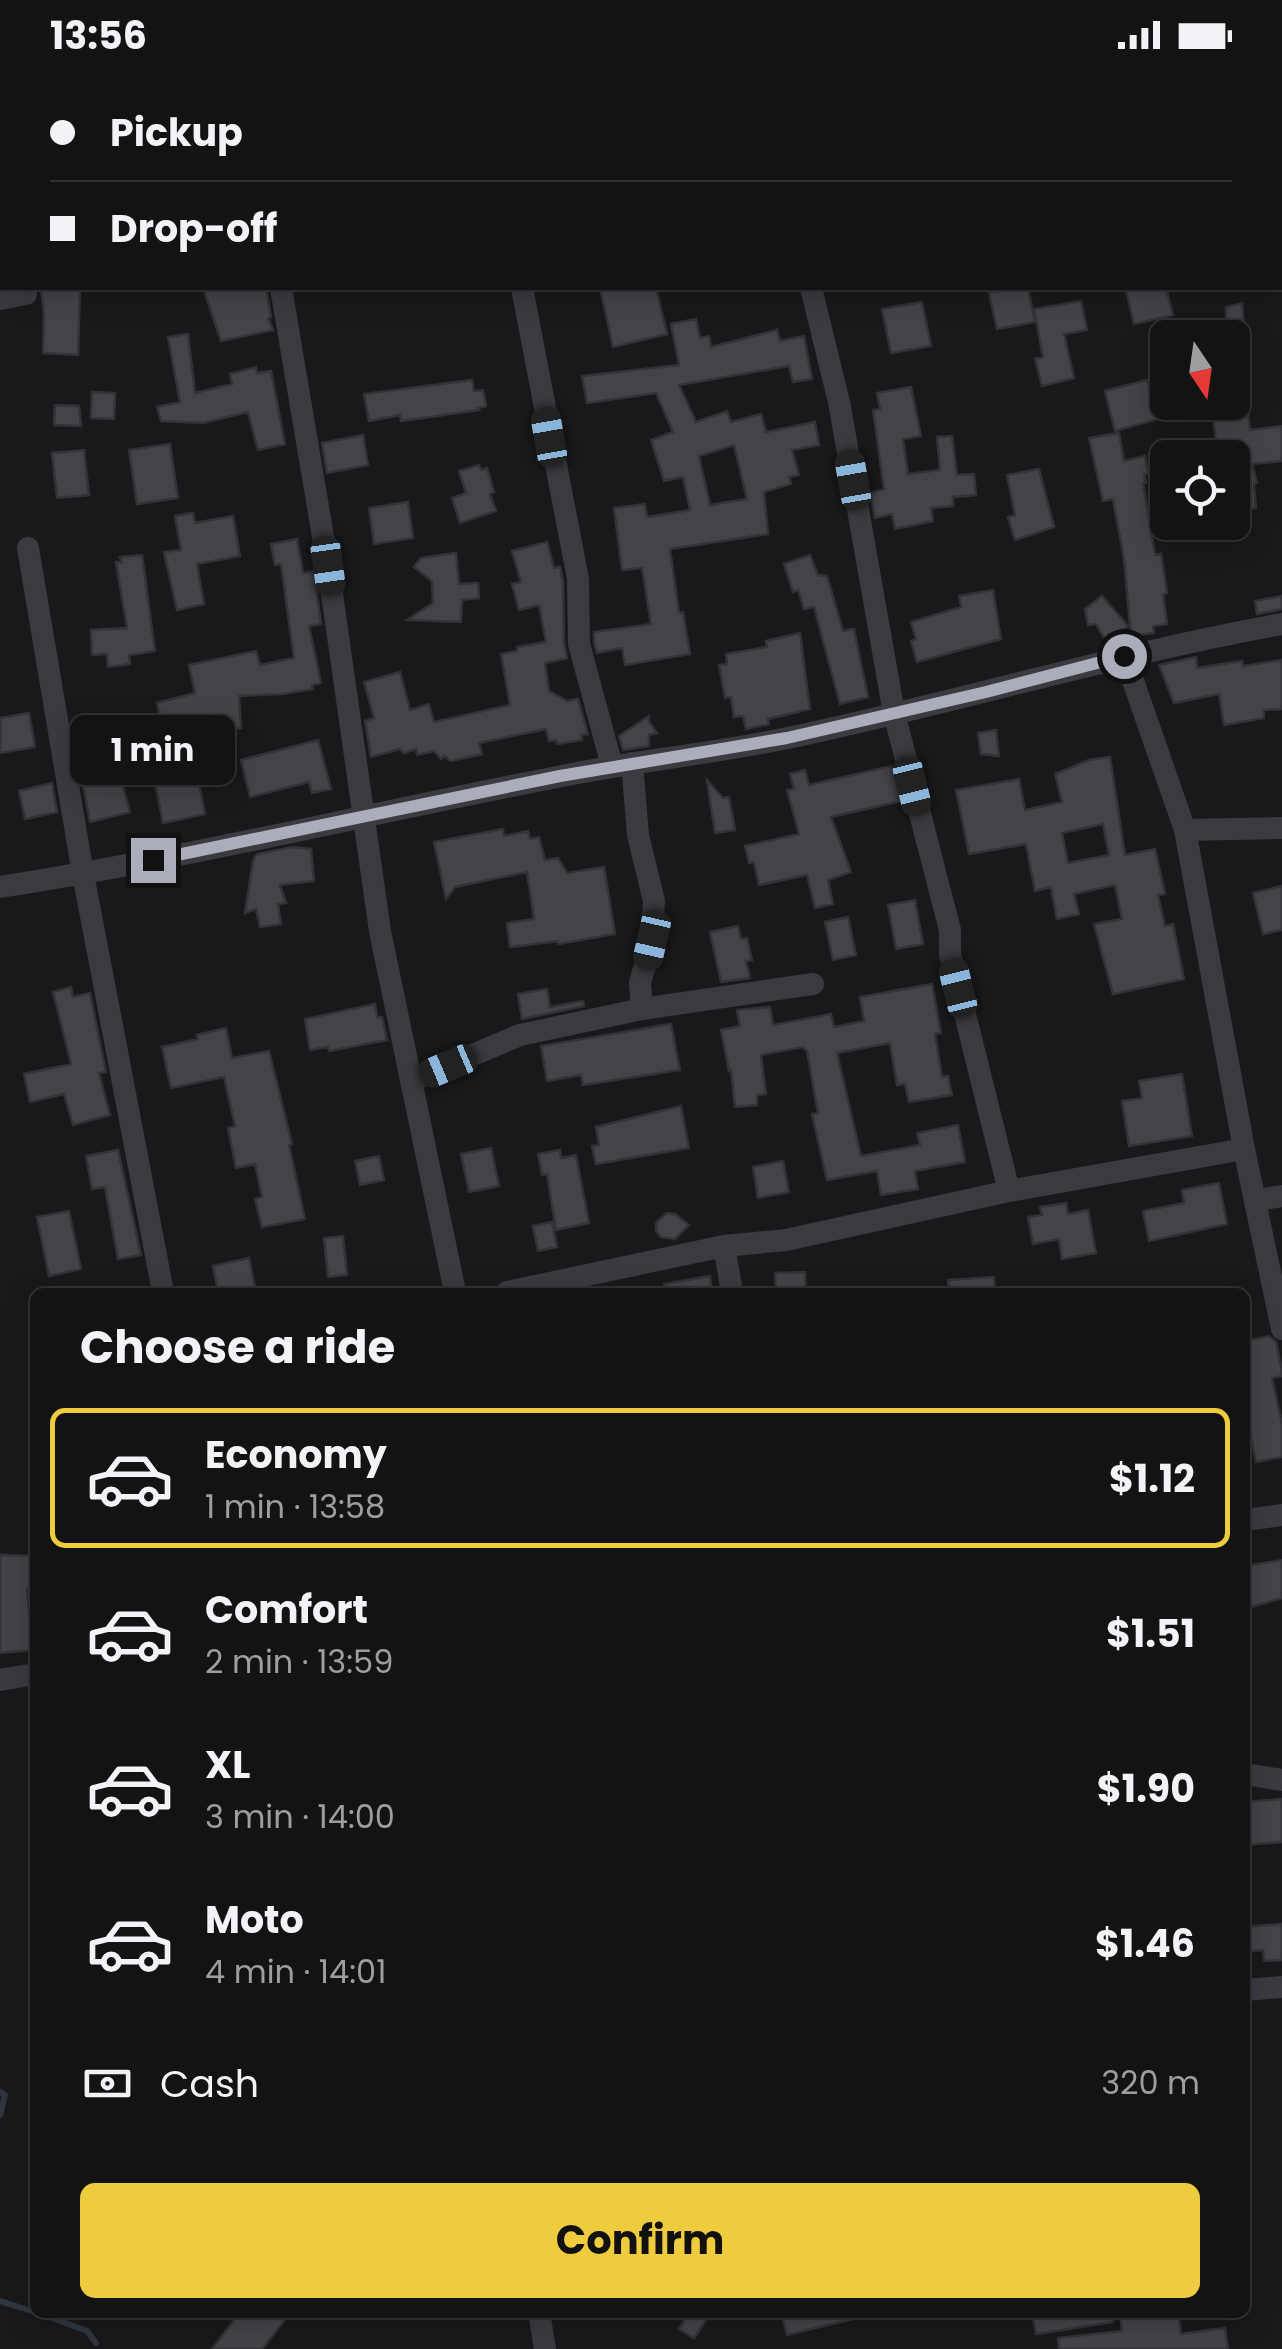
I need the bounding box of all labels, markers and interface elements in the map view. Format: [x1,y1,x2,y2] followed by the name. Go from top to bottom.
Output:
[50,9,147,62] text: 13:56
[110,106,243,159] text: Pickup
[110,202,278,255] text: Drop-off
[1150,320,1250,420] north arrow
[1150,320,1250,540] map controls
[529,405,569,469] car
[1150,440,1250,540] button: locate
[833,448,873,512] car
[309,534,347,598] car
[1102,634,1147,679] route start
[70,715,236,785] callout: 1 min
[111,727,194,772] text: 1 min
[890,753,934,819] car
[131,838,176,883] route end
[631,907,673,973] car
[936,955,980,1021] car
[415,1040,481,1092] car
[80,1316,395,1379] text: Choose a ride
[205,1428,387,1481] text: Economy
[85,1433,175,1523] icon: car
[1109,1452,1195,1505] text: $1.12
[205,1484,385,1529] text: 1 min · 13:58
[205,1583,368,1636] text: Comfort
[85,1588,175,1678] icon: car
[1106,1607,1195,1660] text: $1.51
[205,1639,393,1684] text: 2 min · 13:59
[205,1738,250,1791] text: XL
[85,1743,175,1833] icon: car
[1097,1762,1195,1815] text: $1.90
[205,1794,395,1839] text: 3 min · 14:00
[205,1893,304,1946] text: Moto
[85,1898,175,1988] icon: car
[1095,1917,1195,1970] text: $1.46
[205,1949,386,1994] text: 4 min · 14:01
[80,2056,135,2111] icon: cash
[160,2057,259,2110] text: Cash
[1101,2060,1200,2105] text: 320 m
[80,2183,1200,2298] button: Confirm

